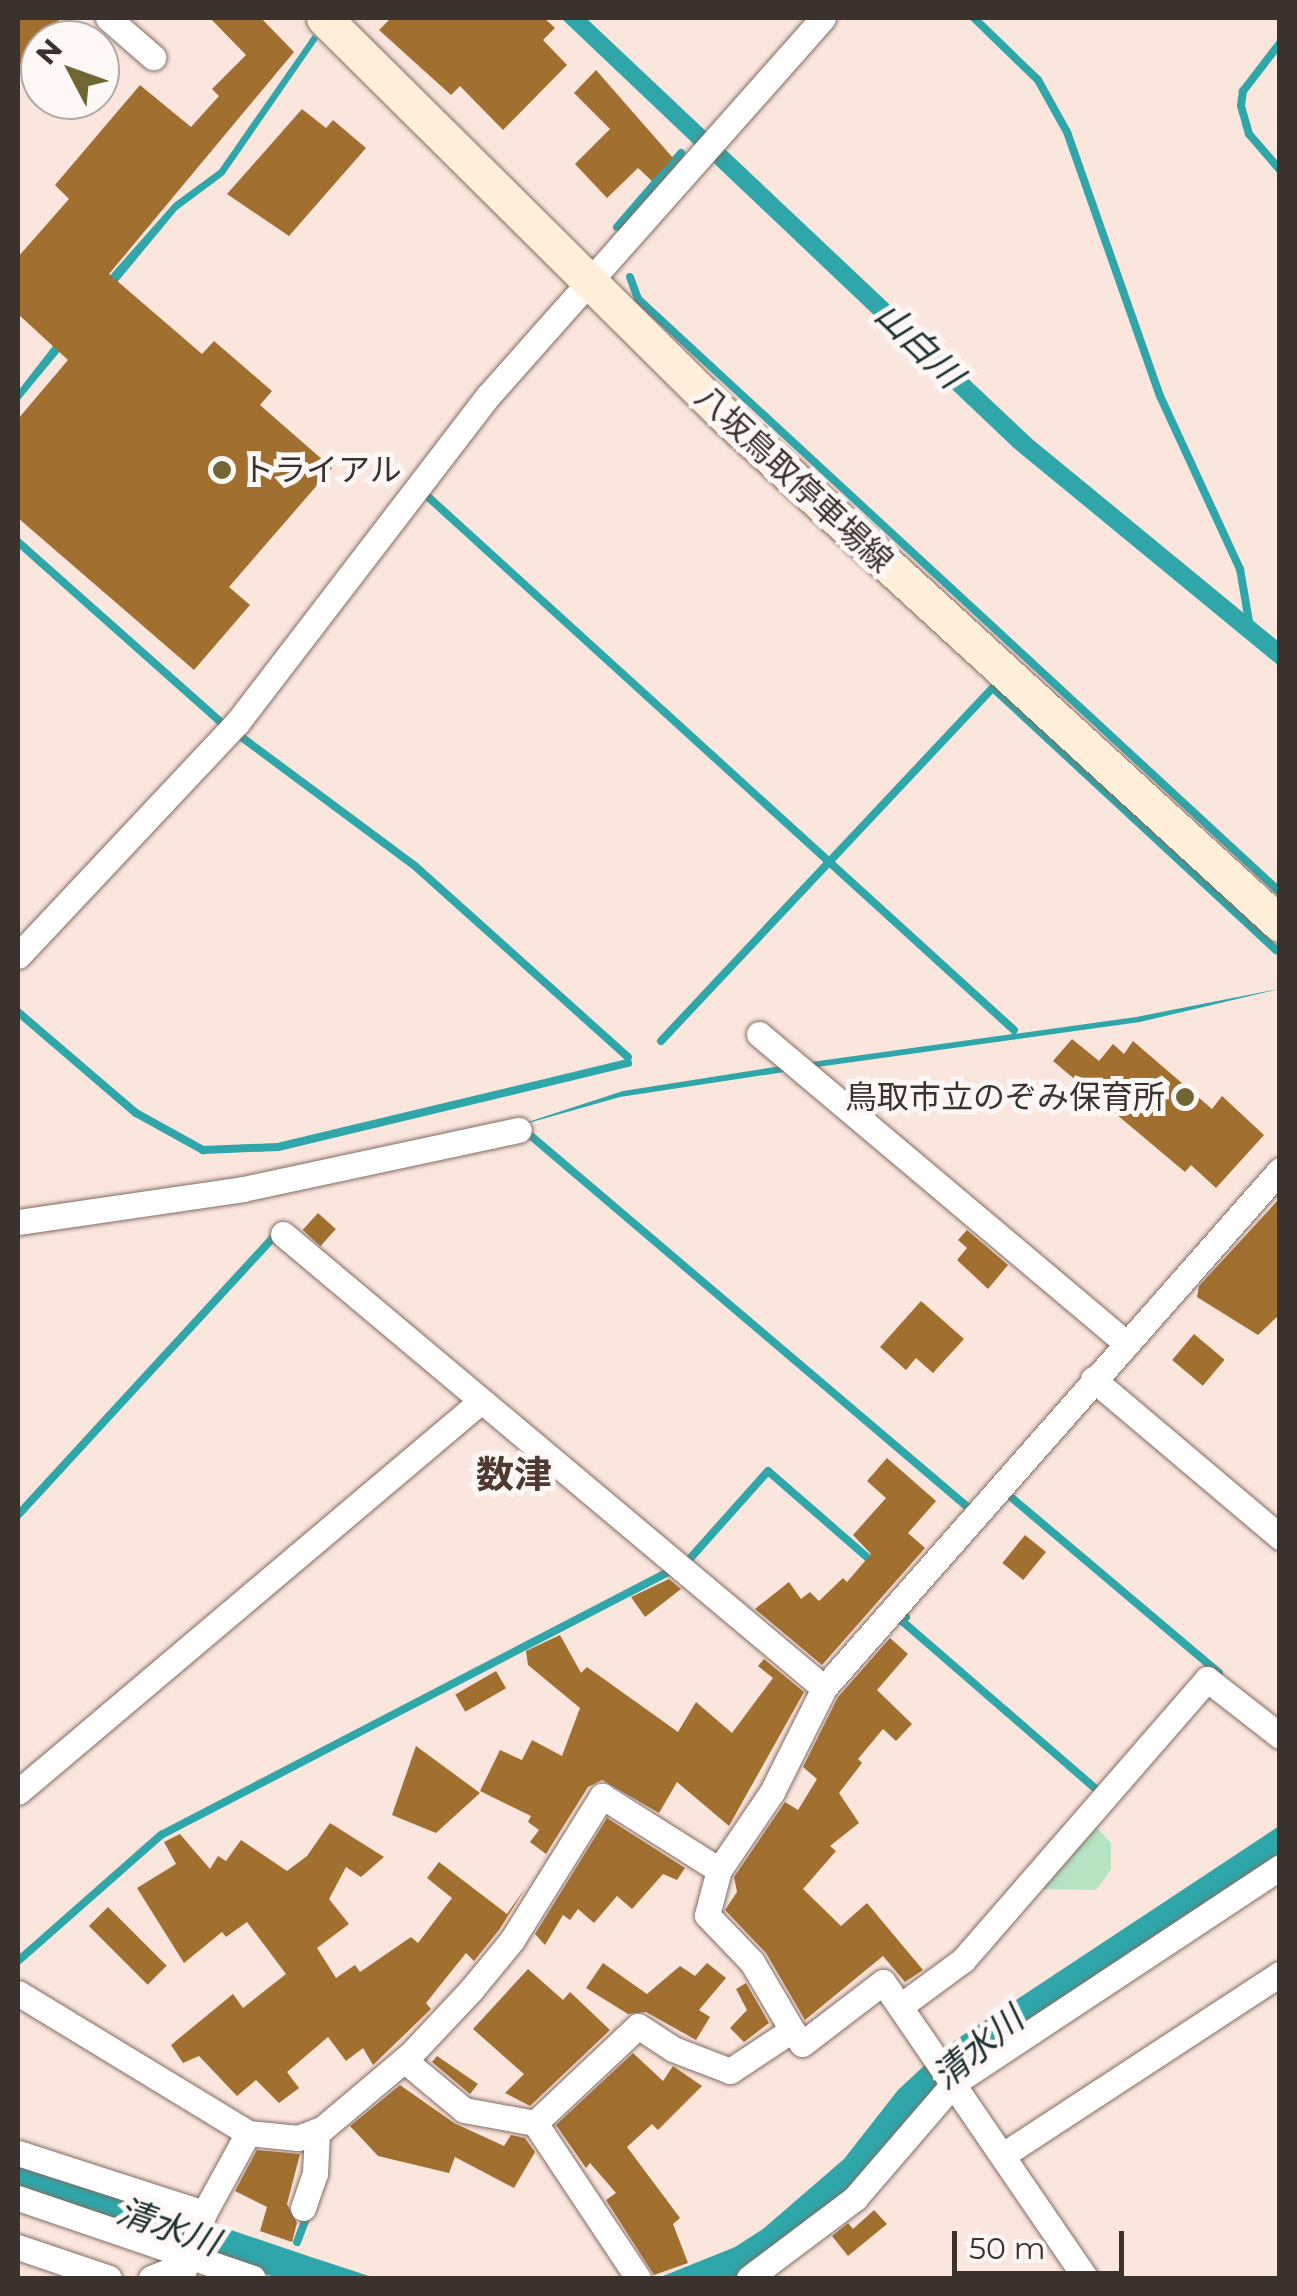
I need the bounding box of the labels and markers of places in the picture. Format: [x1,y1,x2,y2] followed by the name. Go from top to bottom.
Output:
[242,451,402,489] place label: トライアル
[211,459,233,481] marker: トライアル
[845,1078,1165,1116] place label: 鳥取市立のぞみ保育所
[1174,1086,1196,1108] marker: 鳥取市立のぞみ保育所

